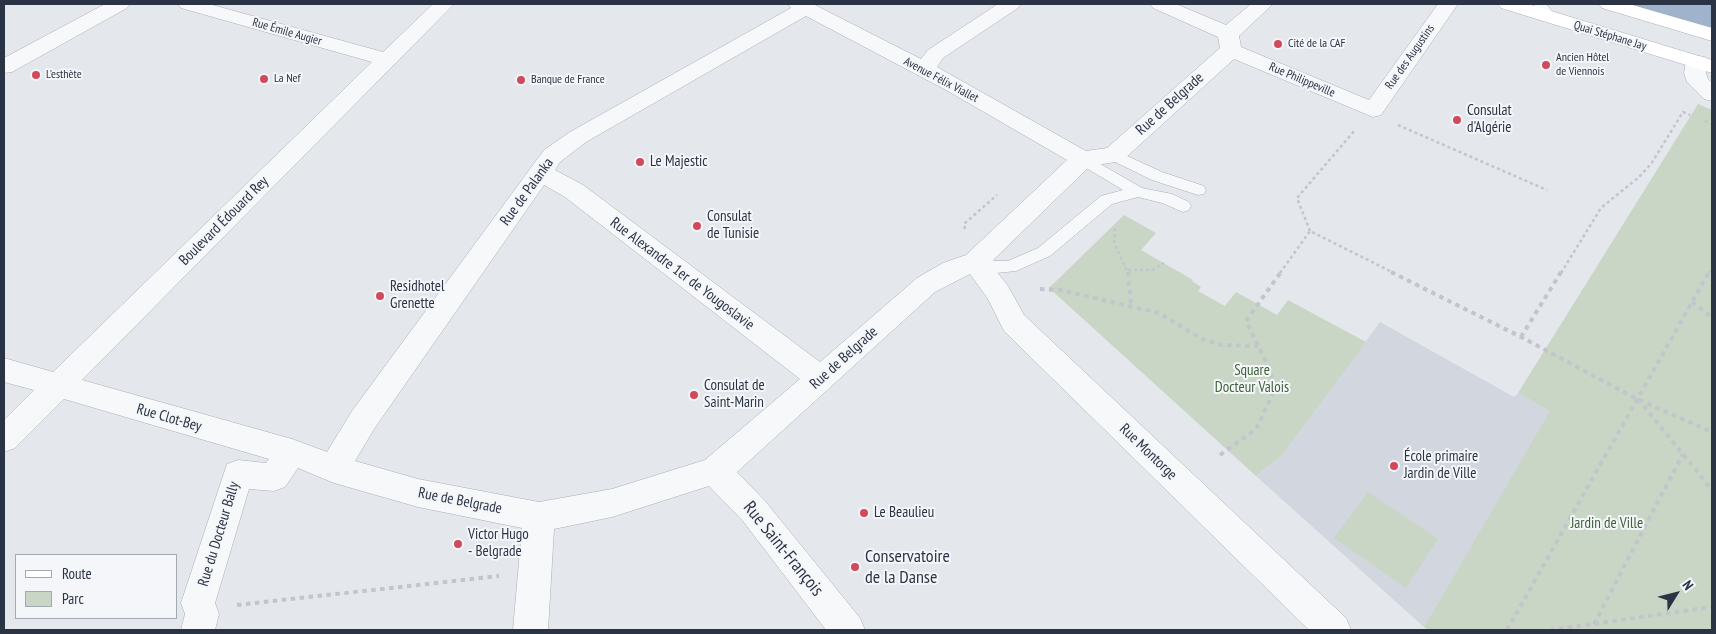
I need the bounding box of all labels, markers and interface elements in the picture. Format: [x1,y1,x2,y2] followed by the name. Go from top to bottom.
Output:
[251,15,323,49] street label: Rue Émile Augier
[1572,18,1648,54] street label: Quai Stéphane Jay
[1382,22,1438,92] street label: Rue des Augustins
[1288,37,1345,51] place label: Cité de la CAF
[1272,38,1284,50] marker: Cité de la CAF
[1556,51,1609,79] place label: Ancien Hôtel de Viennois
[901,54,981,106] street label: Avenue Félix Viallet
[1540,59,1552,71] marker: Ancien Hôtel de Viennois
[1267,60,1337,100] street label: Rue Philippeville
[46,68,82,82] place label: L'esthète
[30,69,42,81] marker: L'esthète
[1132,69,1208,139] street label: Rue de Belgrade
[274,72,301,86] place label: La Nef
[258,73,270,85] marker: La Nef
[531,73,605,87] place label: Banque de France
[515,74,527,86] marker: Banque de France
[1467,102,1512,137] place label: Consulat d'Algérie
[1451,114,1463,126] marker: Consulat d'Algérie
[650,153,708,171] place label: Le Majestic
[496,155,558,229] street label: Rue de Palanka
[634,156,646,168] marker: Le Majestic
[176,173,272,269] street label: Boulevard Édouard Rey
[707,208,759,243] place label: Consulat de Tunisie
[606,214,758,334] street label: Rue Alexandre 1er de Yougoslavie
[691,220,703,232] marker: Consulat de Tunisie
[390,278,444,313] place label: Residhotel Grenette
[374,290,386,302] marker: Residhotel Grenette
[806,323,882,393] street label: Rue de Belgrade
[1215,362,1289,397] park label: Square Docteur Valois
[704,377,765,412] place label: Consulat de Saint-Marin
[688,389,700,401] marker: Consulat de Saint-Marin
[134,400,204,436] street label: Rue Clot-Bey
[1116,420,1180,484] street label: Rue Montorge
[1404,448,1478,483] place label: École primaire Jardin de Ville
[1388,460,1400,472] marker: École primaire Jardin de Ville
[195,479,243,589] street label: Rue du Docteur Bally
[417,484,503,518] street label: Rue de Belgrade
[738,497,828,601] street label: Rue Saint-François
[874,504,934,522] place label: Le Beaulieu
[858,507,870,519] marker: Le Beaulieu
[1571,515,1643,533] park label: Jardin de Ville
[468,526,529,561] place label: Victor Hugo - Belgrade
[452,538,464,550] marker: Victor Hugo - Belgrade
[865,546,950,588] place label: Conservatoire de la Danse
[15,554,178,619] legend
[849,561,861,573] marker: Conservatoire de la Danse
[62,564,92,583] text: Route
[1651,569,1701,619] north arrow
[1679,577,1698,594] text: N
[62,589,84,608] text: Parc

